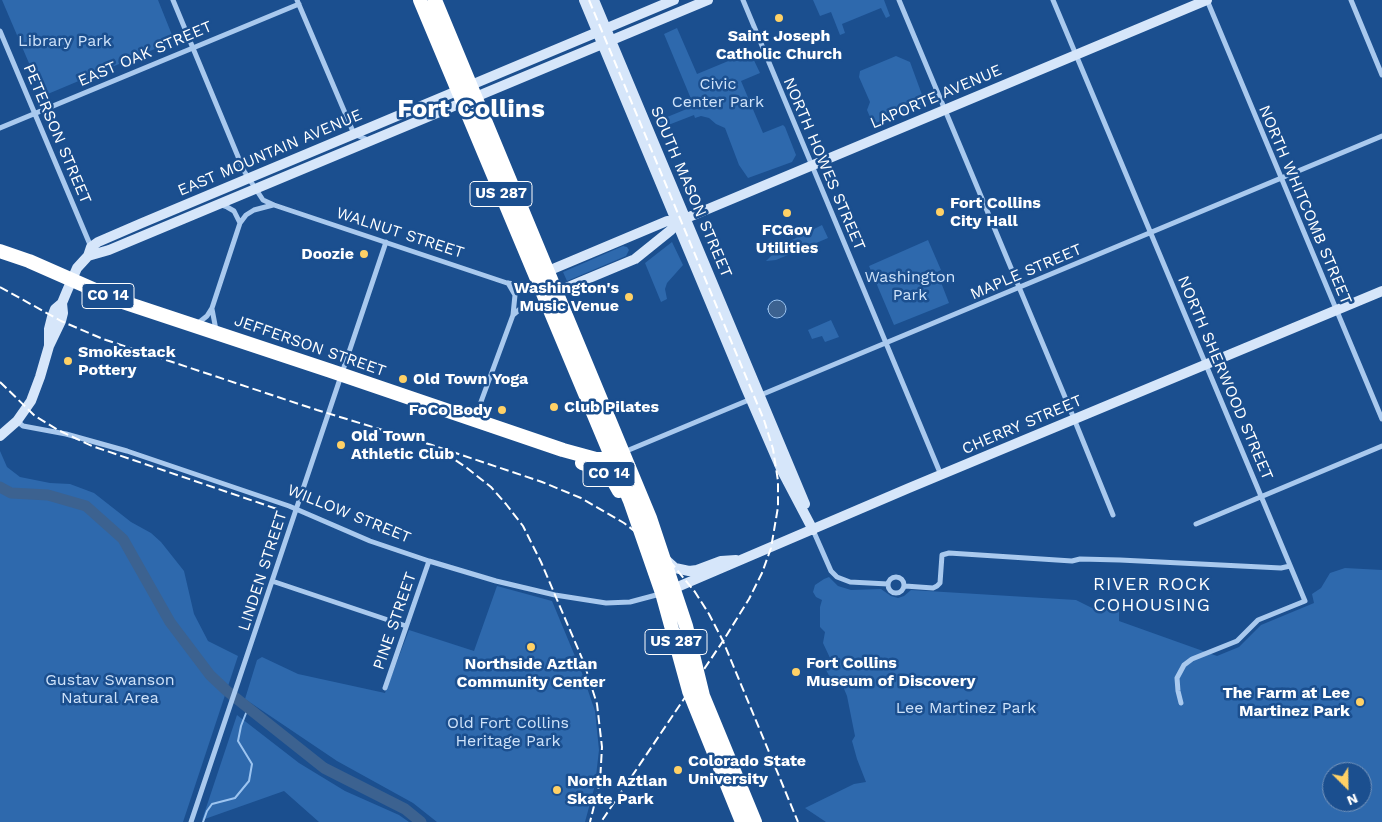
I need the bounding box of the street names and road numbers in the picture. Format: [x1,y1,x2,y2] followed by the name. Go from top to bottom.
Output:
[75,17,215,91] street label: EAST OAK STREET
[19,61,95,207] street label: PETERSON STREET
[867,61,1005,133] street label: LAPORTE AVENUE
[779,75,869,253] street label: NORTH HOWES STREET
[1254,102,1356,308] street label: NORTH WHITCOMB STREET
[646,104,736,280] street label: SOUTH MASON STREET
[175,105,365,201] street label: EAST MOUNTAIN AVENUE
[470,182,532,206] road number: US 287
[334,203,466,263] street label: WALNUT STREET
[967,240,1085,304] street label: MAPLE STREET
[1173,273,1277,483] street label: NORTH SHERWOOD STREET
[82,284,134,308] road number: CO 14
[232,311,388,381] street label: JEFFERSON STREET
[959,391,1085,459] street label: CHERRY STREET
[583,462,635,486] road number: CO 14
[284,480,414,548] street label: WILLOW STREET
[235,509,291,633] street label: LINDEN STREET
[369,570,421,672] street label: PINE STREET
[645,630,707,654] road number: US 287

